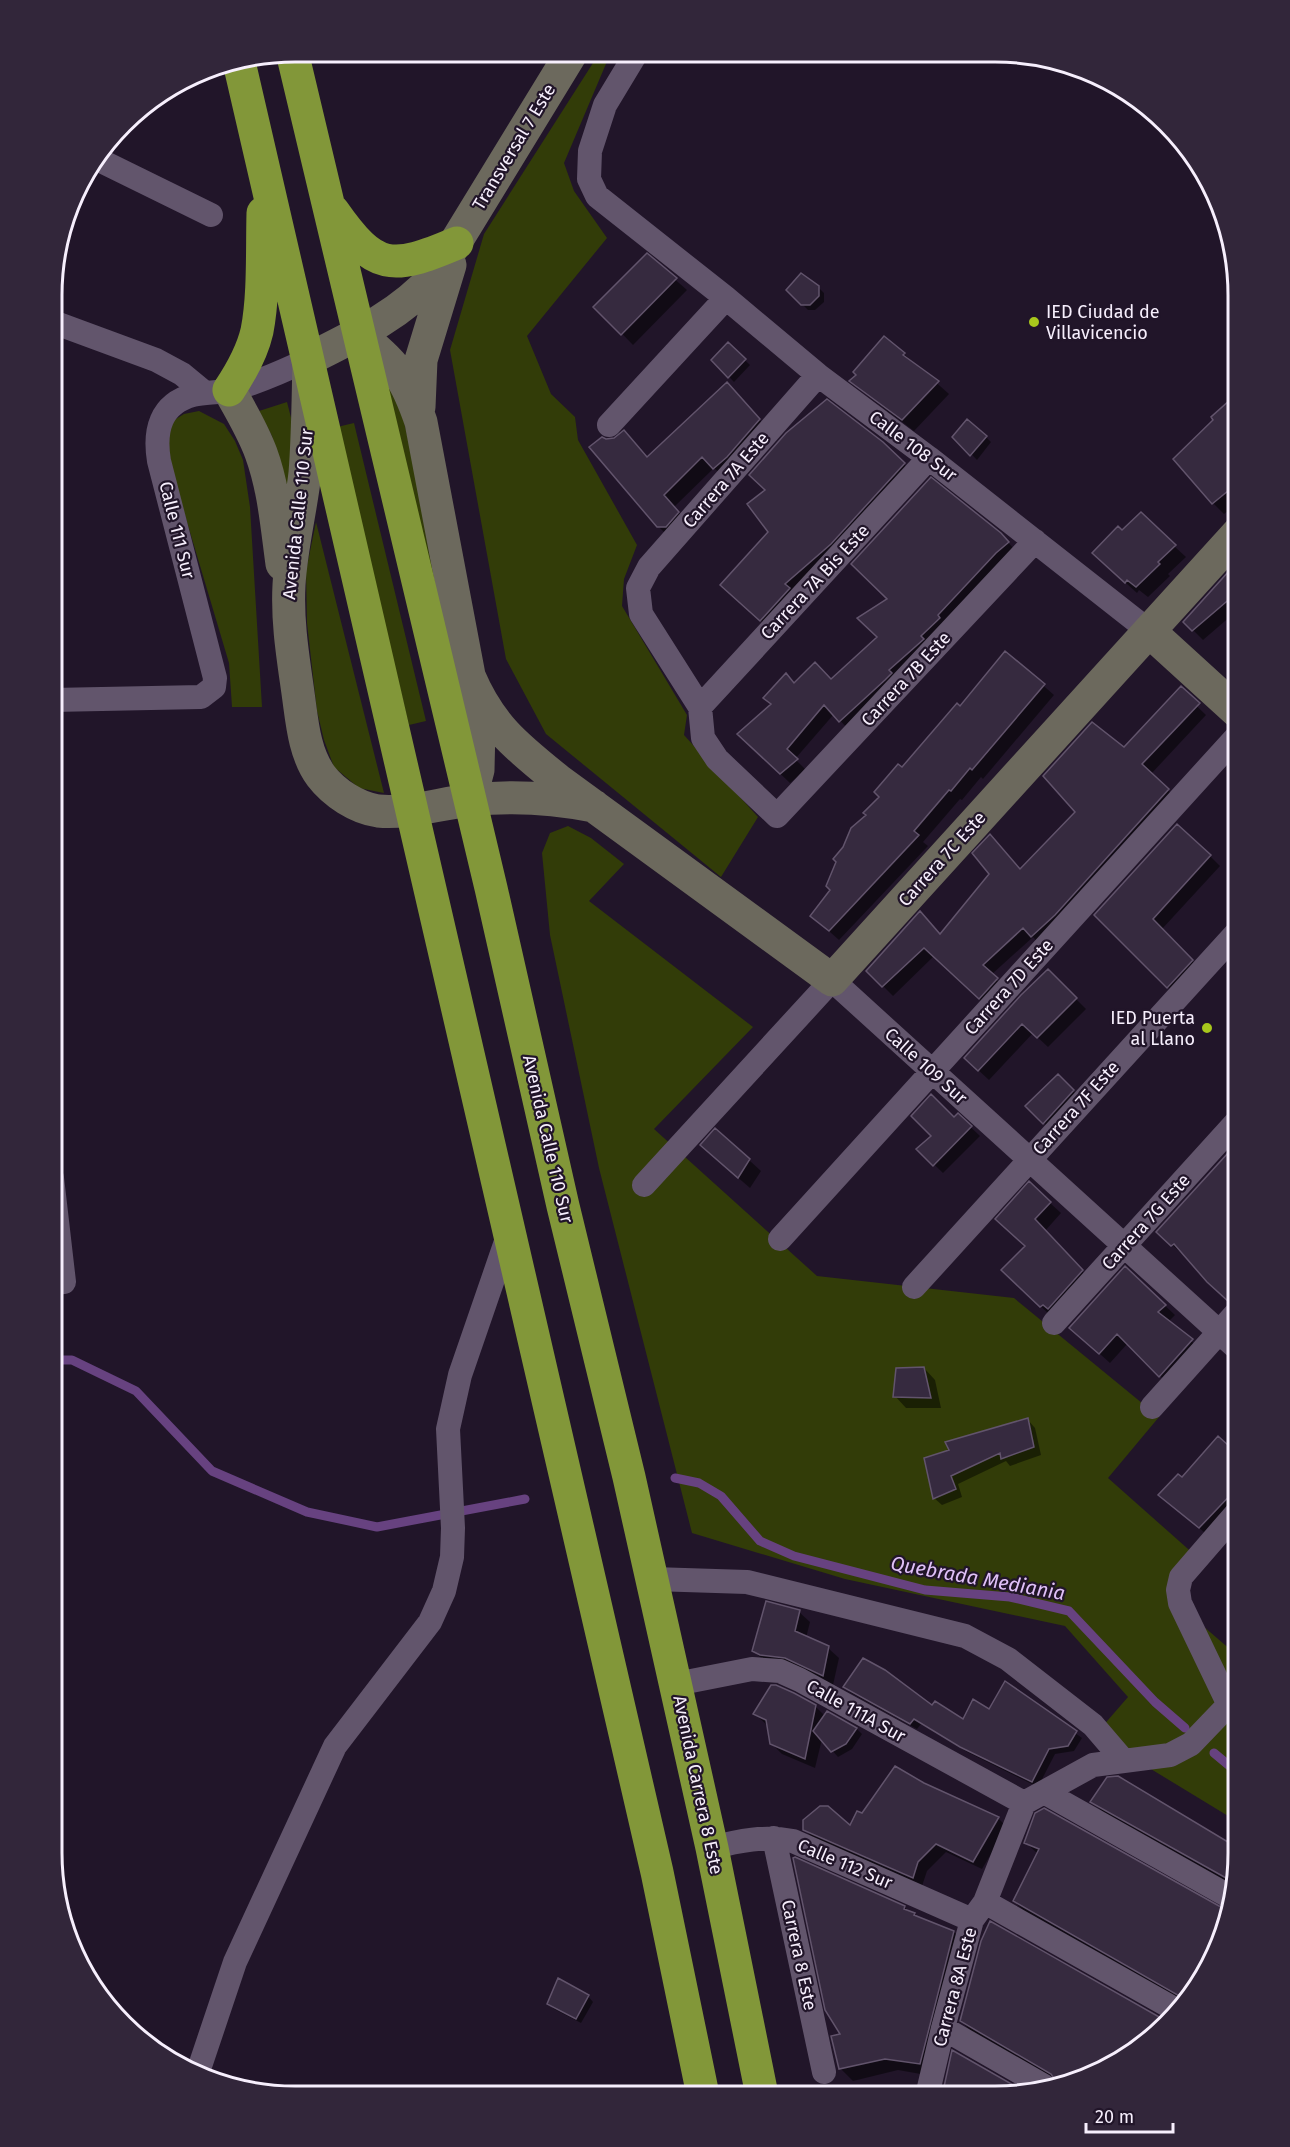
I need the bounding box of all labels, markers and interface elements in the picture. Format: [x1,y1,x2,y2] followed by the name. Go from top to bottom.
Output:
[468,80,560,214] street label: Transversal 7 Este
[1046,301,1160,344] place label: IED Ciudad de Villavicencio
[1027,315,1041,329] marker: IED Ciudad de Villavicencio
[865,406,961,486] street label: Calle 108 Sur
[278,427,318,601] street label: Avenida Calle 110 Sur
[678,427,774,533] street label: Carrera 7A Este
[154,479,200,581] street label: Calle 111 Sur
[756,520,874,644] street label: Carrera 7A Bis Este
[857,627,955,731] street label: Carrera 7B Este
[894,807,990,911] street label: Carrera 7C Este
[960,934,1058,1040] street label: Carrera 7D Este
[1110,1007,1195,1050] place label: IED Puerta al Llano
[1200,1021,1214,1035] marker: IED Puerta al Llano
[880,1023,972,1109] street label: Calle 109 Sur
[518,1053,578,1225] street label: Avenida Calle 110 Sur
[1028,1056,1124,1160] street label: Carrera 7F Este
[1097,1169,1195,1275] street label: Carrera 7G Este
[889,1551,1067,1605] water label: Quebrada Mediania
[803,1675,909,1747] street label: Calle 111A Sur
[668,1694,728,1876] street label: Avenida Carrera 8 Este
[794,1834,896,1894] street label: Calle 112 Sur
[777,1898,821,2012] street label: Carrera 8 Este
[928,1925,982,2049] street label: Carrera 8A Este
[1086,2096,1173,2134] scale bar
[1095,2106,1134,2128] text: 20 m

